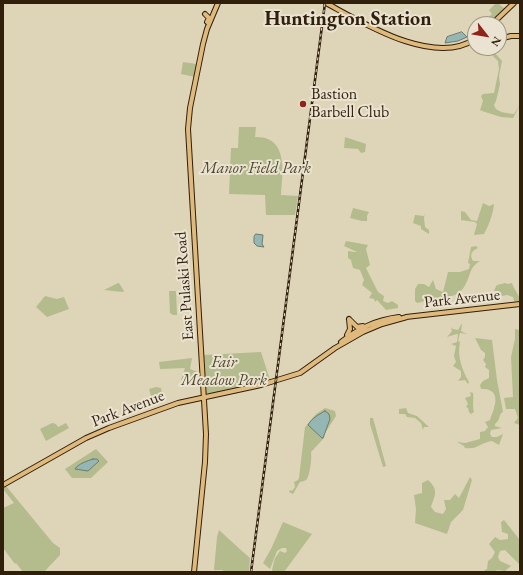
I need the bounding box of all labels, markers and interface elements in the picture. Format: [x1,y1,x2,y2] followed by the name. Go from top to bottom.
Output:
[265,8,431,32] district label: Huntington Station
[467,16,507,56] north arrow
[488,34,505,49] text: N
[311,85,389,123] place label: Bastion Barbell Club
[298,99,308,109] marker: Bastion Barbell Club
[201,159,311,179] park label: Manor Field Park
[172,231,198,341] street label: East Pulaski Road
[423,285,501,313] street label: Park Avenue
[181,353,267,391] park label: Fair Meadow Park
[89,386,167,432] street label: Park Avenue

